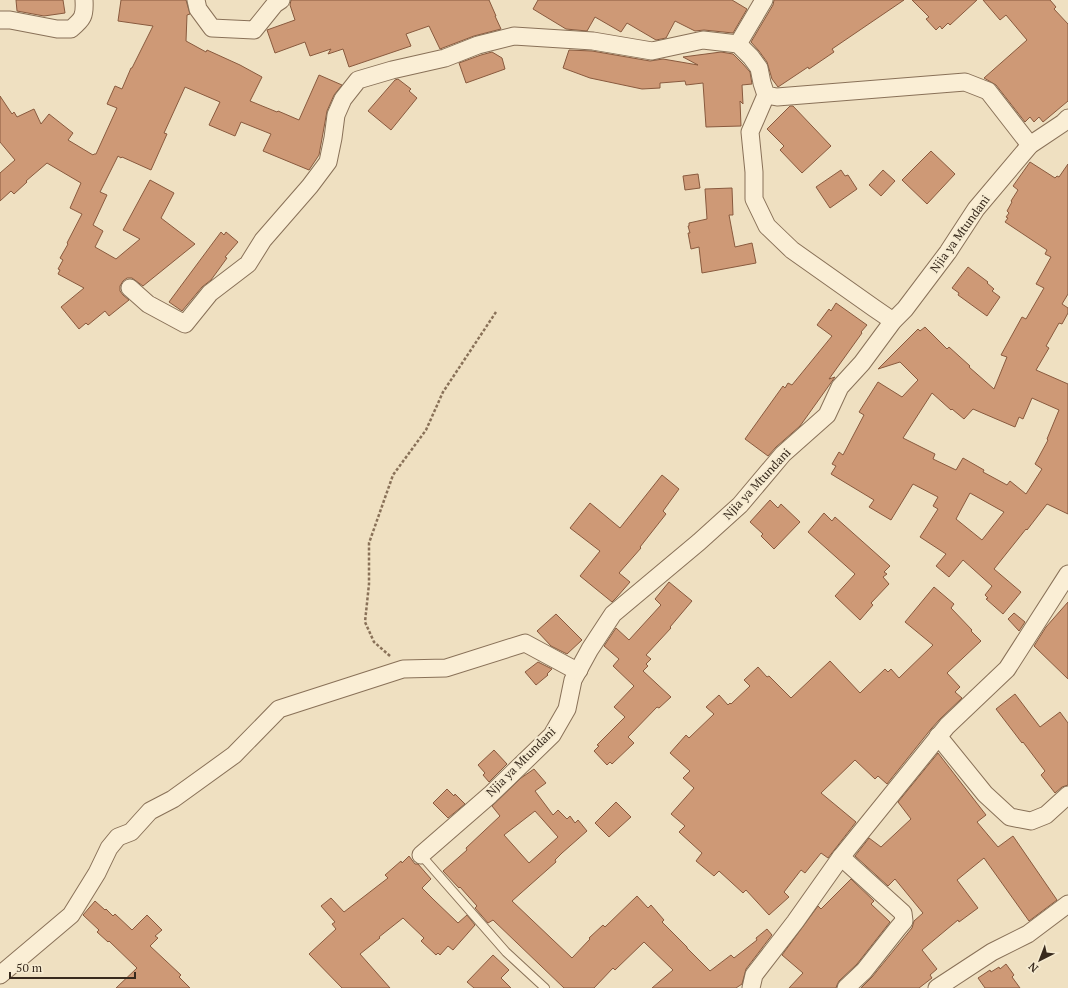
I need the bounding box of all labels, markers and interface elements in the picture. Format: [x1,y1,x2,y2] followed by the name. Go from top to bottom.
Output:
[926,192,993,275] street label: Njia ya Mtundani
[720,445,794,522] street label: Njia ya Mtundani
[483,723,559,800] street label: Njia ya Mtundani
[1020,940,1060,980] north arrow
[10,954,135,980] scale bar
[1025,959,1041,975] text: N
[16,960,43,975] text: 50 m

